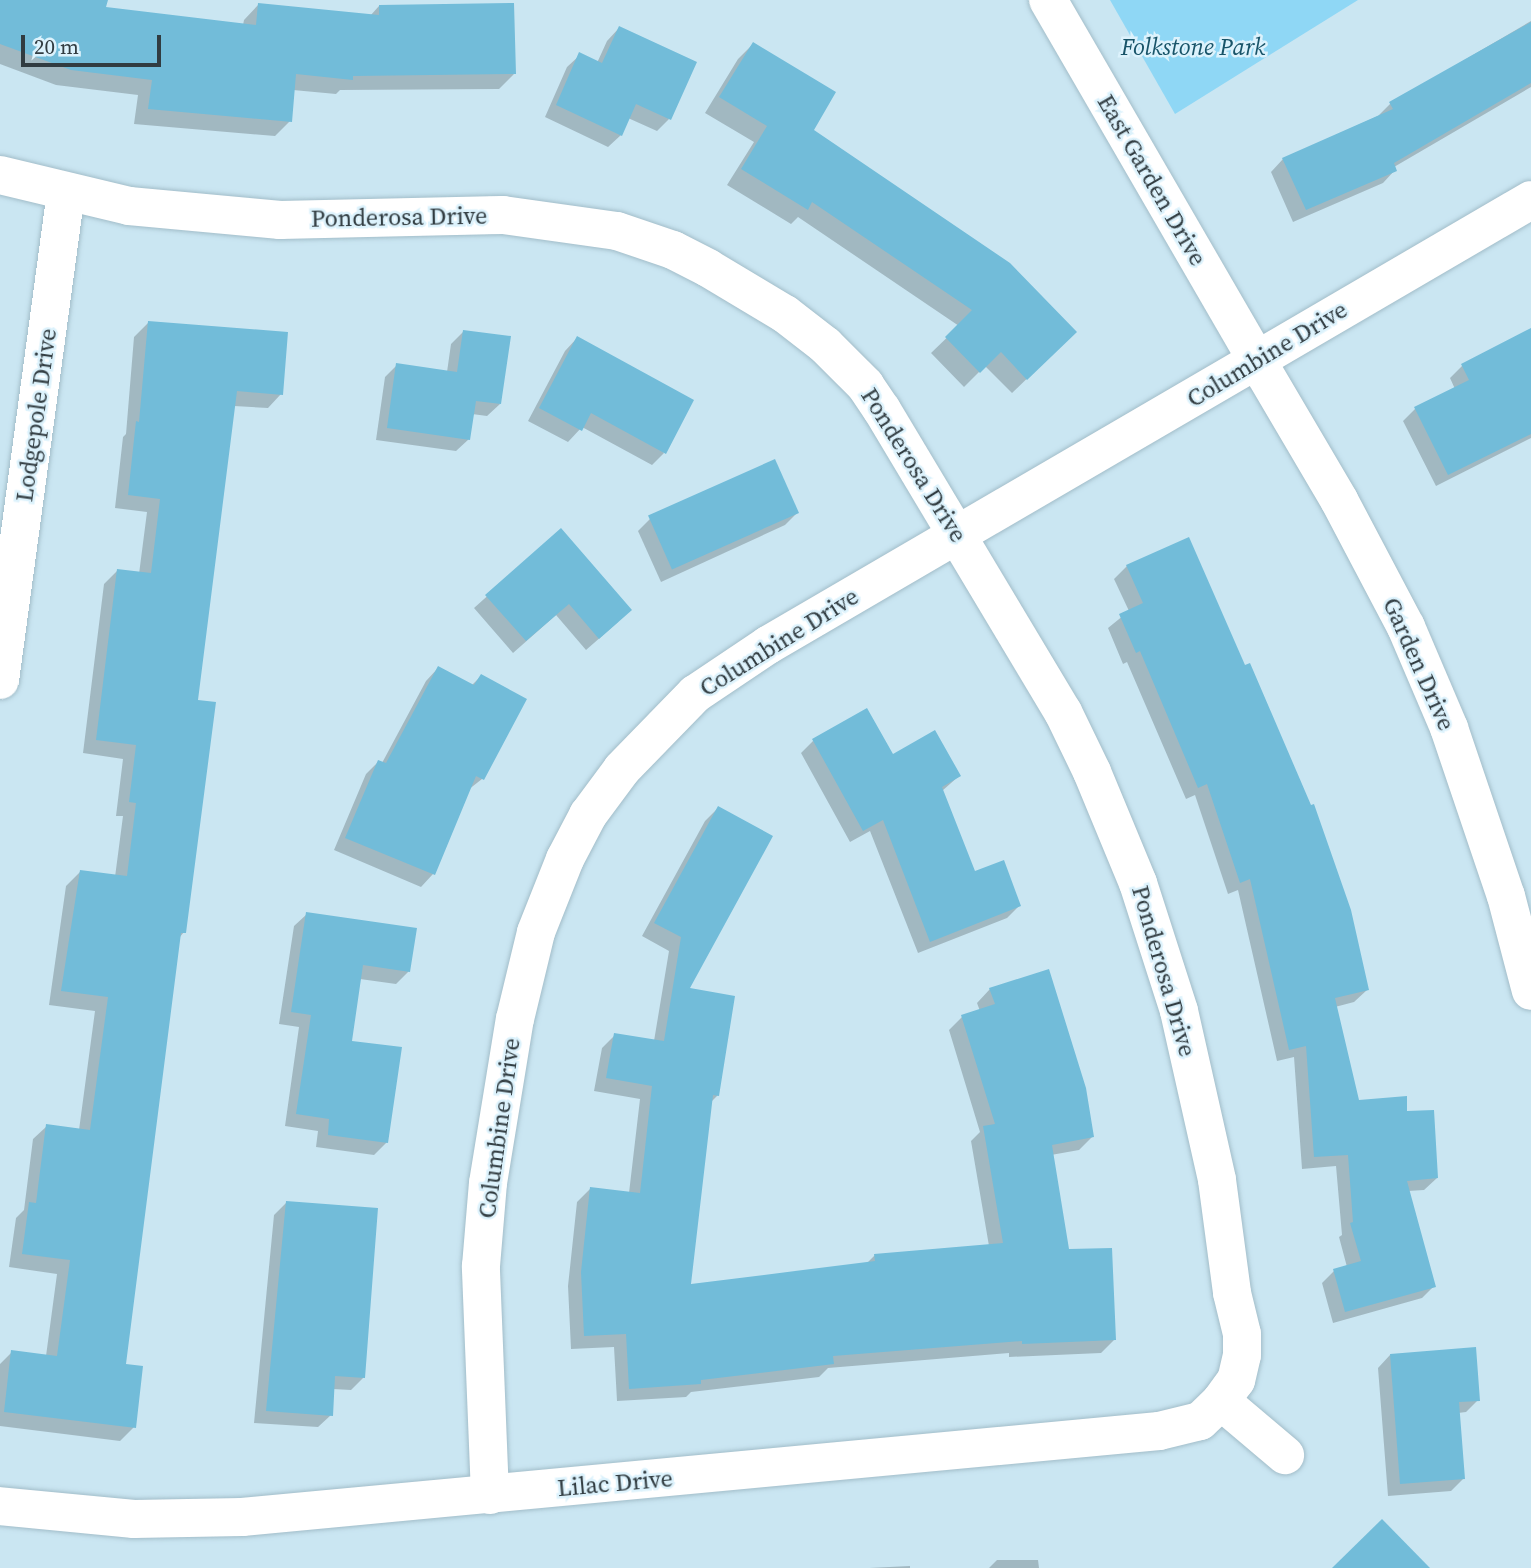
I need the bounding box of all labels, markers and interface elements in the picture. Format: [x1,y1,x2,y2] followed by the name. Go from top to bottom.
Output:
[24,21,164,65] scale bar
[34,32,79,61] text: 20 m
[1121,33,1265,61] park label: Folkstone Park
[1091,89,1213,271] street label: East Garden Drive
[311,201,487,233] street label: Ponderosa Drive
[1182,295,1352,413] street label: Columbine Drive
[10,326,62,504] street label: Lodgepole Drive
[855,383,973,547] street label: Ponderosa Drive
[694,582,864,702] street label: Columbine Drive
[1377,593,1461,735] street label: Garden Drive
[1126,882,1202,1060] street label: Ponderosa Drive
[472,1036,526,1220] street label: Columbine Drive
[556,1464,674,1502] street label: Lilac Drive

